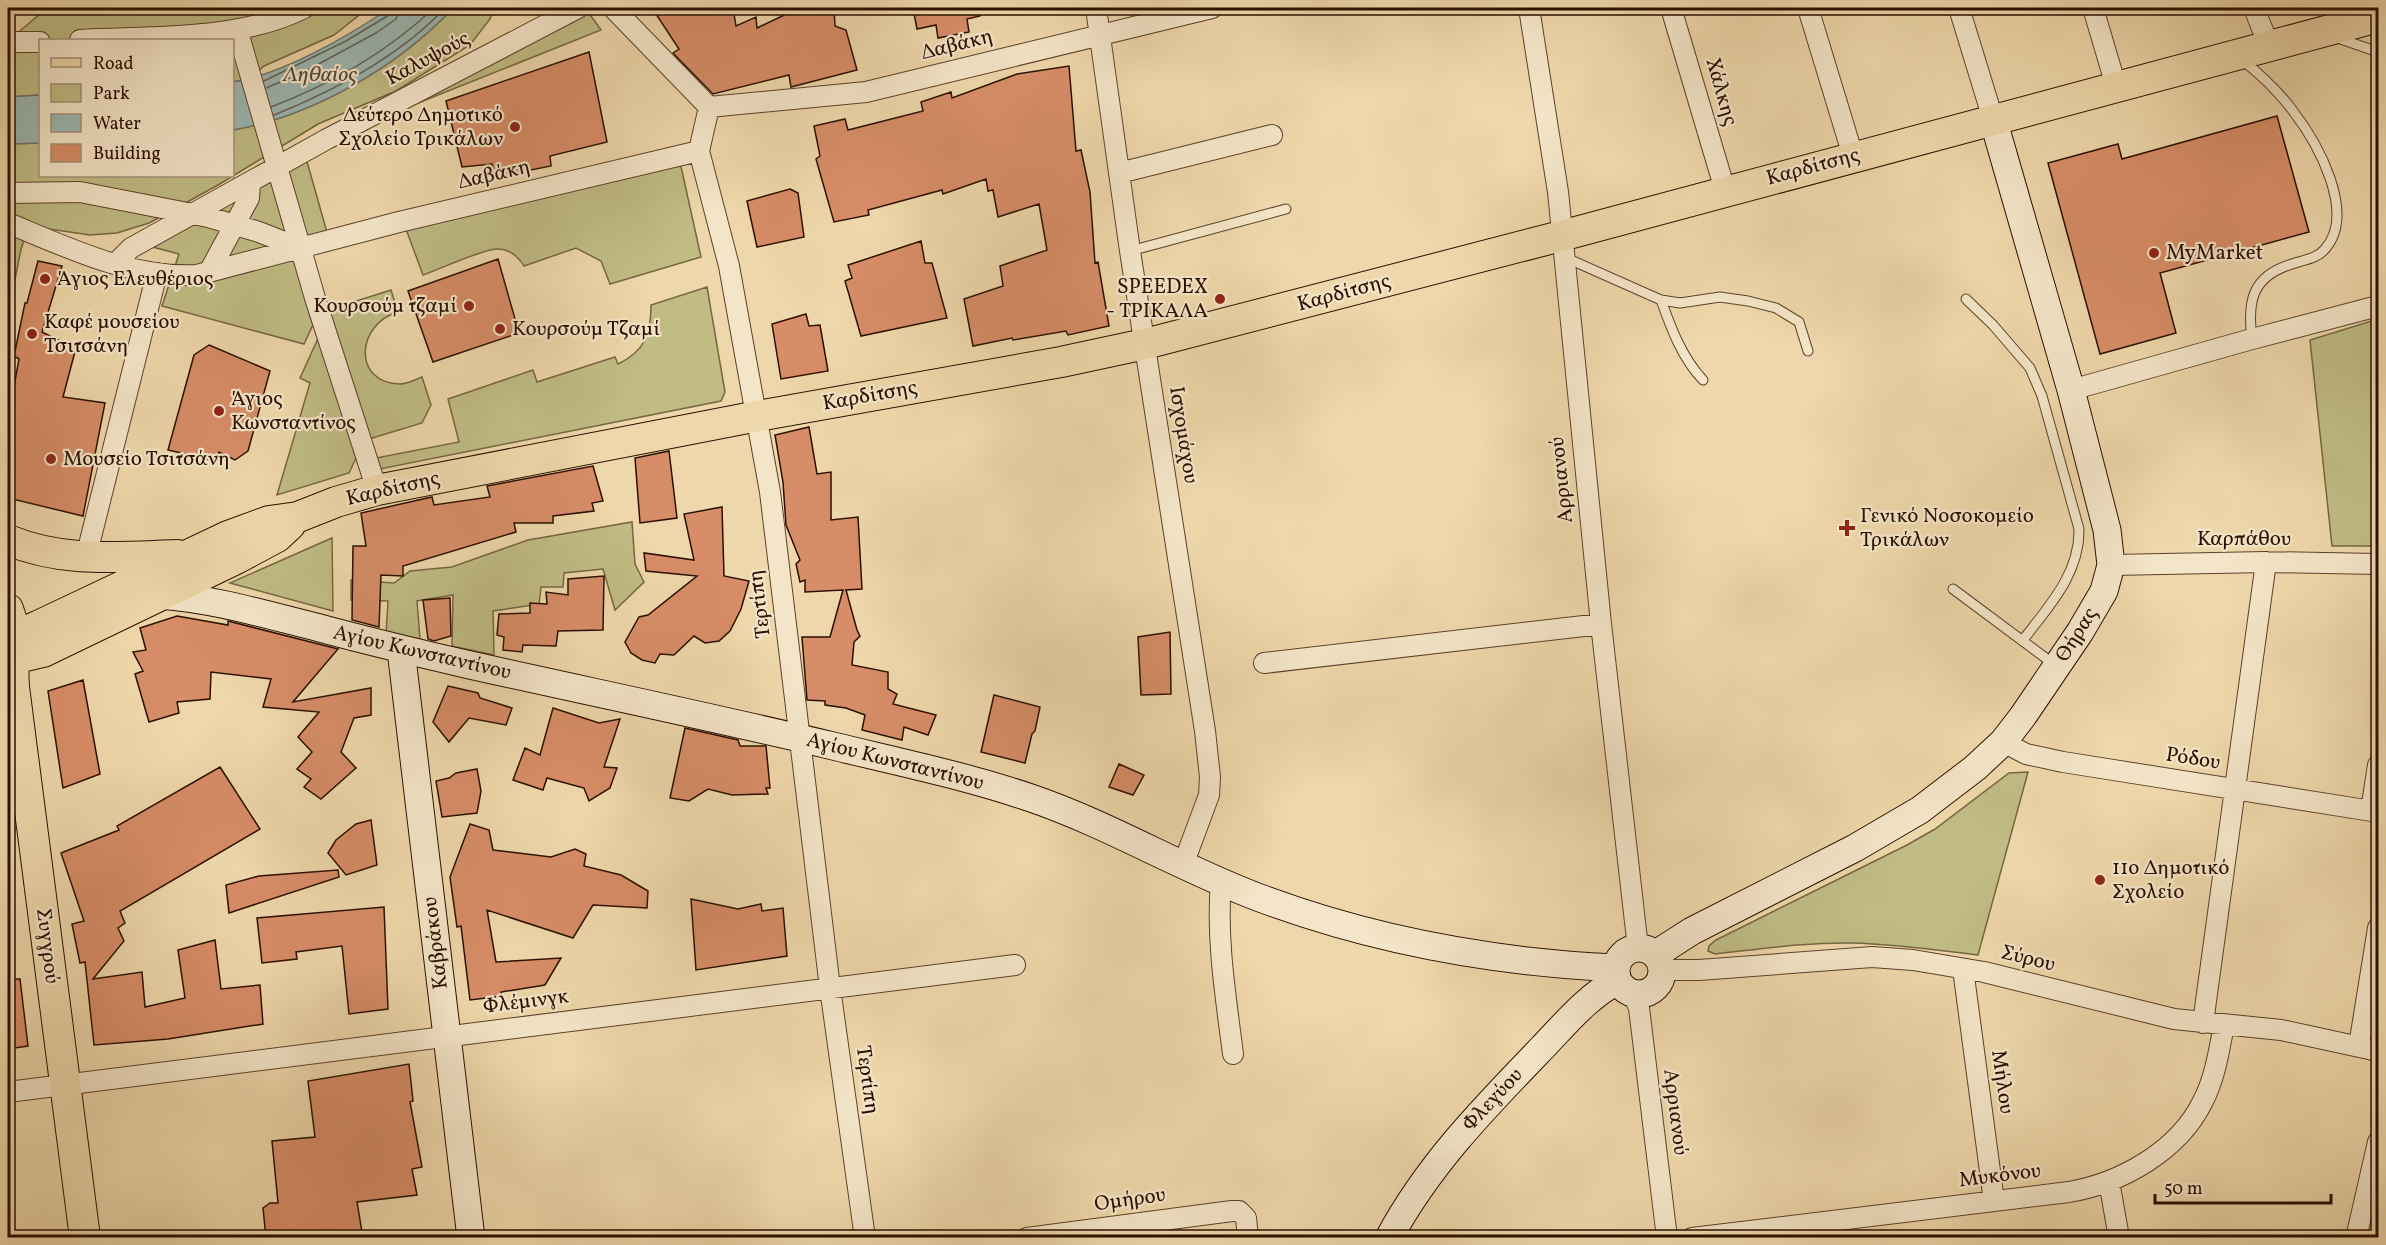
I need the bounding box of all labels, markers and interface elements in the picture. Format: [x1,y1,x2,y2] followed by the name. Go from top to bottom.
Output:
[918,22,996,68] street label: Δαβάκη
[381,25,475,93] street label: Καλυψούς
[39,39,234,177] legend
[93,52,134,77] text: Road
[1697,55,1745,129] street label: Χάλκης
[282,60,357,91] water label: Ληθαίος
[93,82,130,107] text: Park
[338,101,503,154] place label: Δεύτερο Δημοτικό Σχολείο Τρικάλων
[93,112,141,137] text: Water
[508,120,522,134] marker: Δεύτερο Δημοτικό Σχολείο Τρικάλων
[1763,141,1863,193] street label: Καρδίτσης
[93,142,161,167] text: Building
[455,153,533,197] street label: Δαβάκη
[2166,239,2263,268] place label: MyMarket
[2147,246,2161,260] marker: MyMarket
[57,265,213,294] place label: Άγιος Ελευθέριος
[1294,267,1394,319] street label: Καρδίτσης
[38,272,52,286] marker: Άγιος Ελευθέριος
[1106,273,1208,326] place label: SPEEDEX - ΤΡΙΚΑΛΑ
[313,292,457,321] place label: Κουρσούμ τζαμί
[1213,292,1227,306] marker: SPEEDEX - ΤΡΙΚΑΛΑ
[462,299,476,313] marker: Κουρσούμ τζαμί
[44,308,180,361] place label: Καφέ μουσείου Τσιτσάνη
[512,315,660,344] place label: Κουρσούμ Τζαμί
[493,322,507,336] marker: Κουρσούμ Τζαμί
[25,327,39,341] marker: Καφέ μουσείου Τσιτσάνη
[820,373,920,419] street label: Καρδίτσης
[1161,384,1205,486] street label: Ισχομάχου
[231,385,356,438] place label: Άγιος Κωνσταντίνος
[212,404,226,418] marker: Άγιος Κωνσταντίνος
[1543,435,1581,525] street label: Αρριανού
[63,445,230,474] place label: Μουσείο Τσιτσάνη
[44,452,58,466] marker: Μουσείο Τσιτσάνη
[343,464,443,514] street label: Καρδίτσης
[1860,502,2034,555] place label: Γενικό Νοσοκομείο Τρικάλων
[1838,519,1856,537] marker: Γενικό Νοσοκομείο Τρικάλων
[2197,525,2291,554] street label: Καρπάθου
[741,568,779,640] street label: Τερτίπη
[2049,602,2105,668] street label: Θήρας
[330,618,514,688] street label: Αγίου Κωνσταντίνου
[803,726,987,798] street label: Αγίου Κωνσταντίνου
[2164,740,2222,778] street label: Ρόδου
[2112,854,2229,907] place label: 11ο Δημοτικό Σχολείο
[2093,873,2107,887] marker: 11ο Δημοτικό Σχολείο
[416,895,456,991] street label: Καβράκου
[28,907,66,985] street label: Συγγρού
[1998,938,2058,980] street label: Σύρου
[481,982,571,1022] street label: Φλέμινγκ
[848,1044,886,1116] street label: Τερτίπη
[1983,1048,2021,1116] street label: Μήλου
[1456,1062,1530,1138] street label: Φλεγύου
[1655,1067,1695,1157] street label: Αρριανού
[1957,1157,2043,1195] street label: Μυκόνου
[2155,1167,2330,1205] scale bar
[2164,1177,2203,1202] text: 50 m
[1092,1181,1168,1219] street label: Ομήρου

